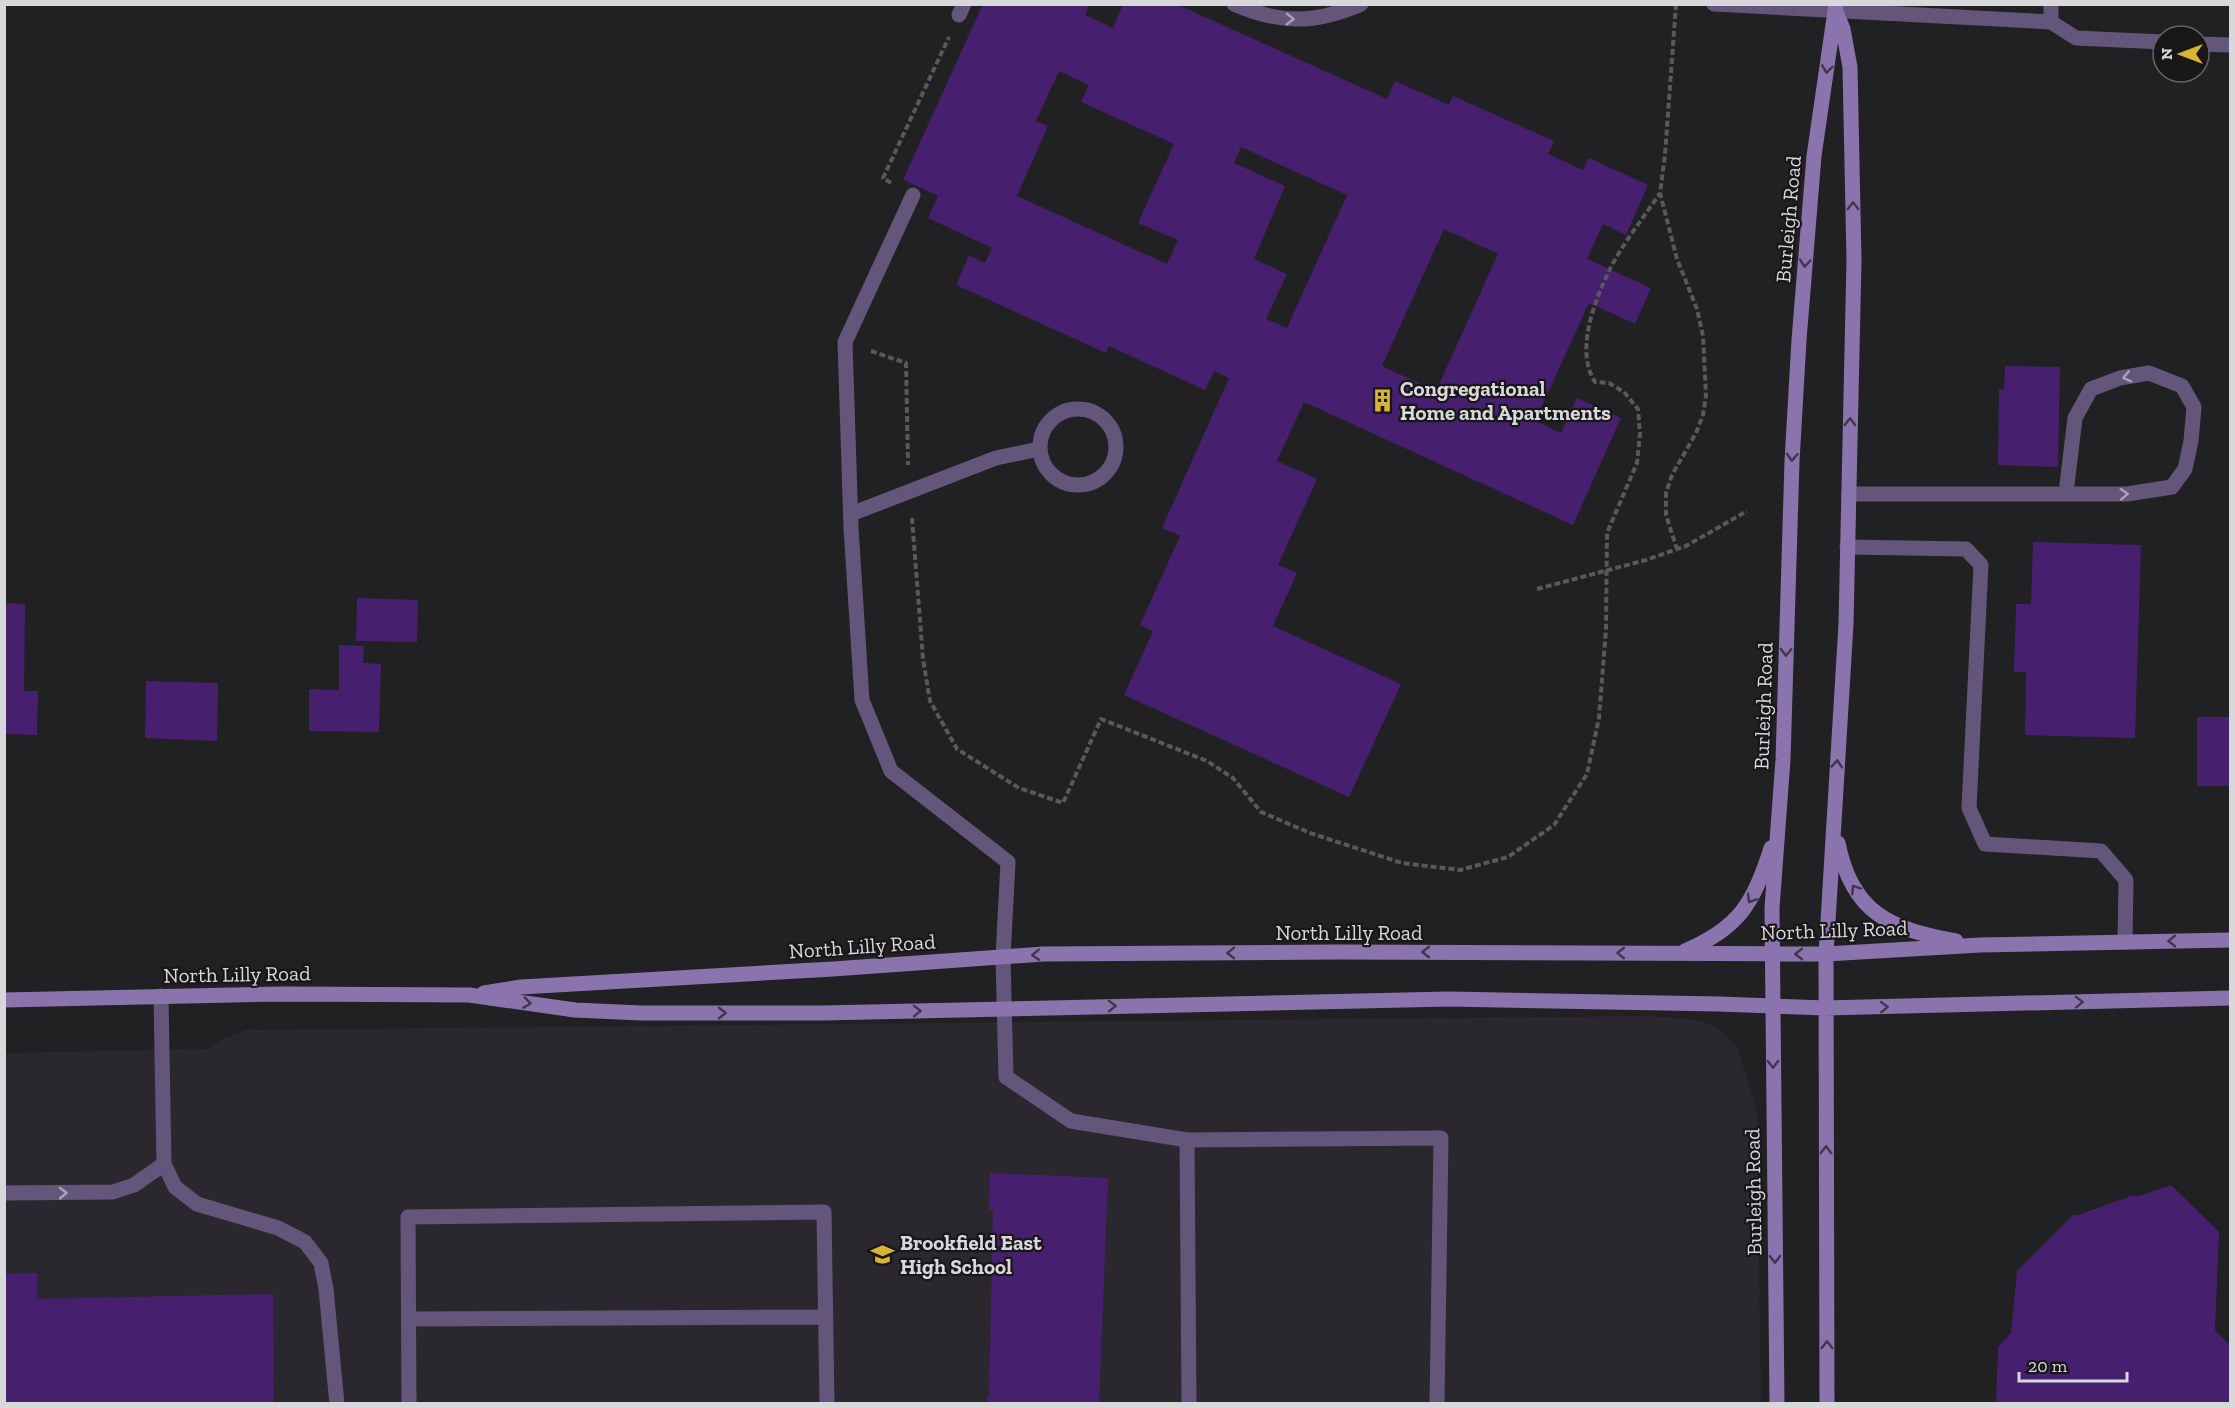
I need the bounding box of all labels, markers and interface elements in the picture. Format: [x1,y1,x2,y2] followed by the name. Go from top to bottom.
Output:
[1286,13,1295,25] one-way arrow
[2151,24,2211,84] north arrow
[2157,48,2176,60] text: N
[1822,65,1834,74] one-way arrow
[1770,154,1806,284] street label: Burleigh Road
[1847,202,1859,211] one-way arrow
[1799,258,1812,267] one-way arrow
[2122,370,2132,383] one-way arrow
[1400,376,1611,425] place label: Congregational Home and Apartments
[1369,387,1395,413] building icon: Congregational Home and Apartments
[1844,418,1856,427] one-way arrow
[1785,453,1798,462] one-way arrow
[2120,487,2129,500] one-way arrow
[1748,641,1778,770] street label: Burleigh Road
[1780,648,1793,657] one-way arrow
[1831,759,1844,768] one-way arrow
[1851,885,1862,896] one-way arrow
[1746,893,1758,903] one-way arrow
[1760,915,1908,945] street label: North Lilly Road
[1275,920,1423,945] street label: North Lilly Road
[788,928,937,964] street label: North Lilly Road
[2168,935,2177,947] one-way arrow
[1421,946,1430,958] one-way arrow
[1226,947,1235,959] one-way arrow
[1616,947,1625,959] one-way arrow
[1031,948,1040,961] one-way arrow
[1795,948,1804,960] one-way arrow
[163,960,311,988] street label: North Lilly Road
[2074,996,2083,1008] one-way arrow
[523,997,532,1009] one-way arrow
[1107,1000,1116,1012] one-way arrow
[1879,1001,1888,1013] one-way arrow
[912,1004,921,1017] one-way arrow
[717,1007,726,1019] one-way arrow
[1767,1059,1779,1068] one-way arrow
[1739,1128,1767,1256] street label: Burleigh Road
[1820,1146,1832,1155] one-way arrow
[58,1187,67,1199] one-way arrow
[900,1230,1042,1279] place label: Brookfield East High School
[869,1241,895,1267] school or university icon: Brookfield East High School
[1769,1254,1781,1263] one-way arrow
[1821,1341,1833,1350] one-way arrow
[2019,1345,2127,1383] scale bar
[2028,1355,2068,1377] text: 20 m

